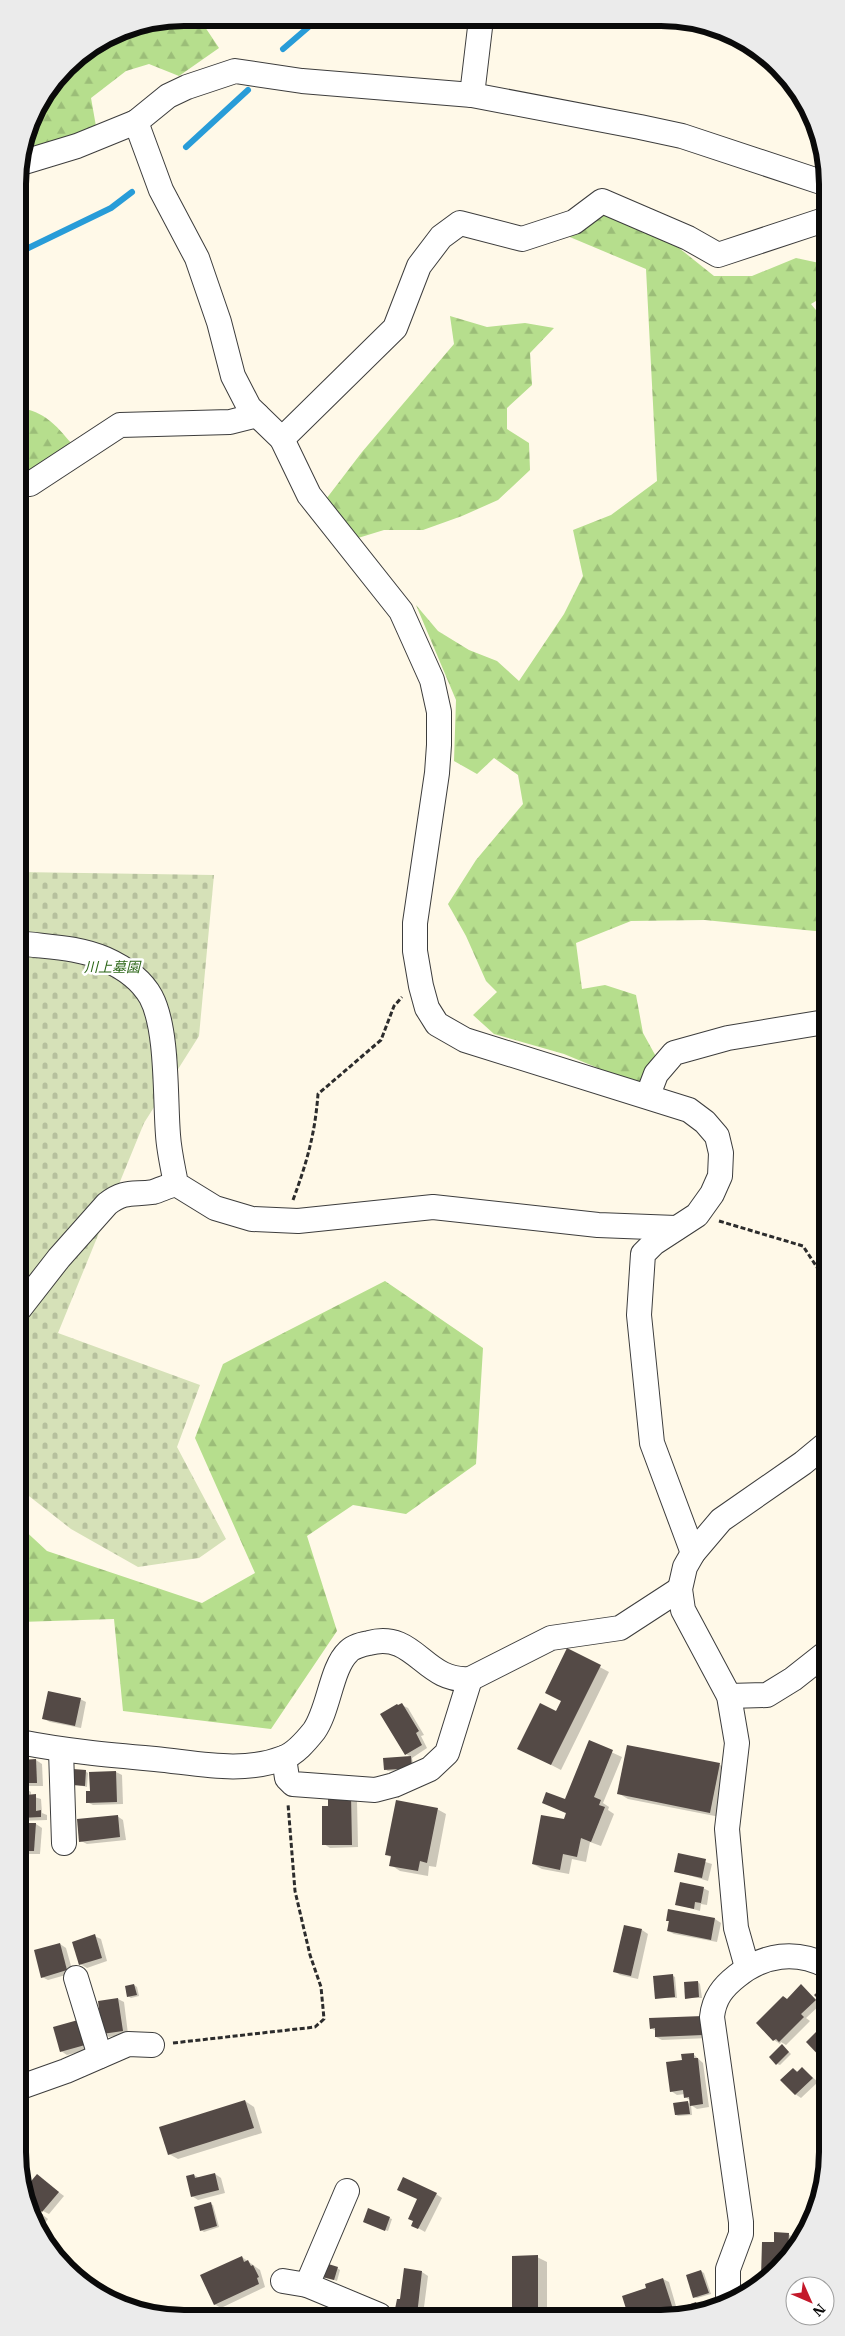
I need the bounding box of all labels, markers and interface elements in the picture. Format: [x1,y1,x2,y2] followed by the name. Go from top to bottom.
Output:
[84,958,142,976] park label: 川上墓園
[785,2276,835,2326] north arrow
[809,2300,829,2320] text: N

